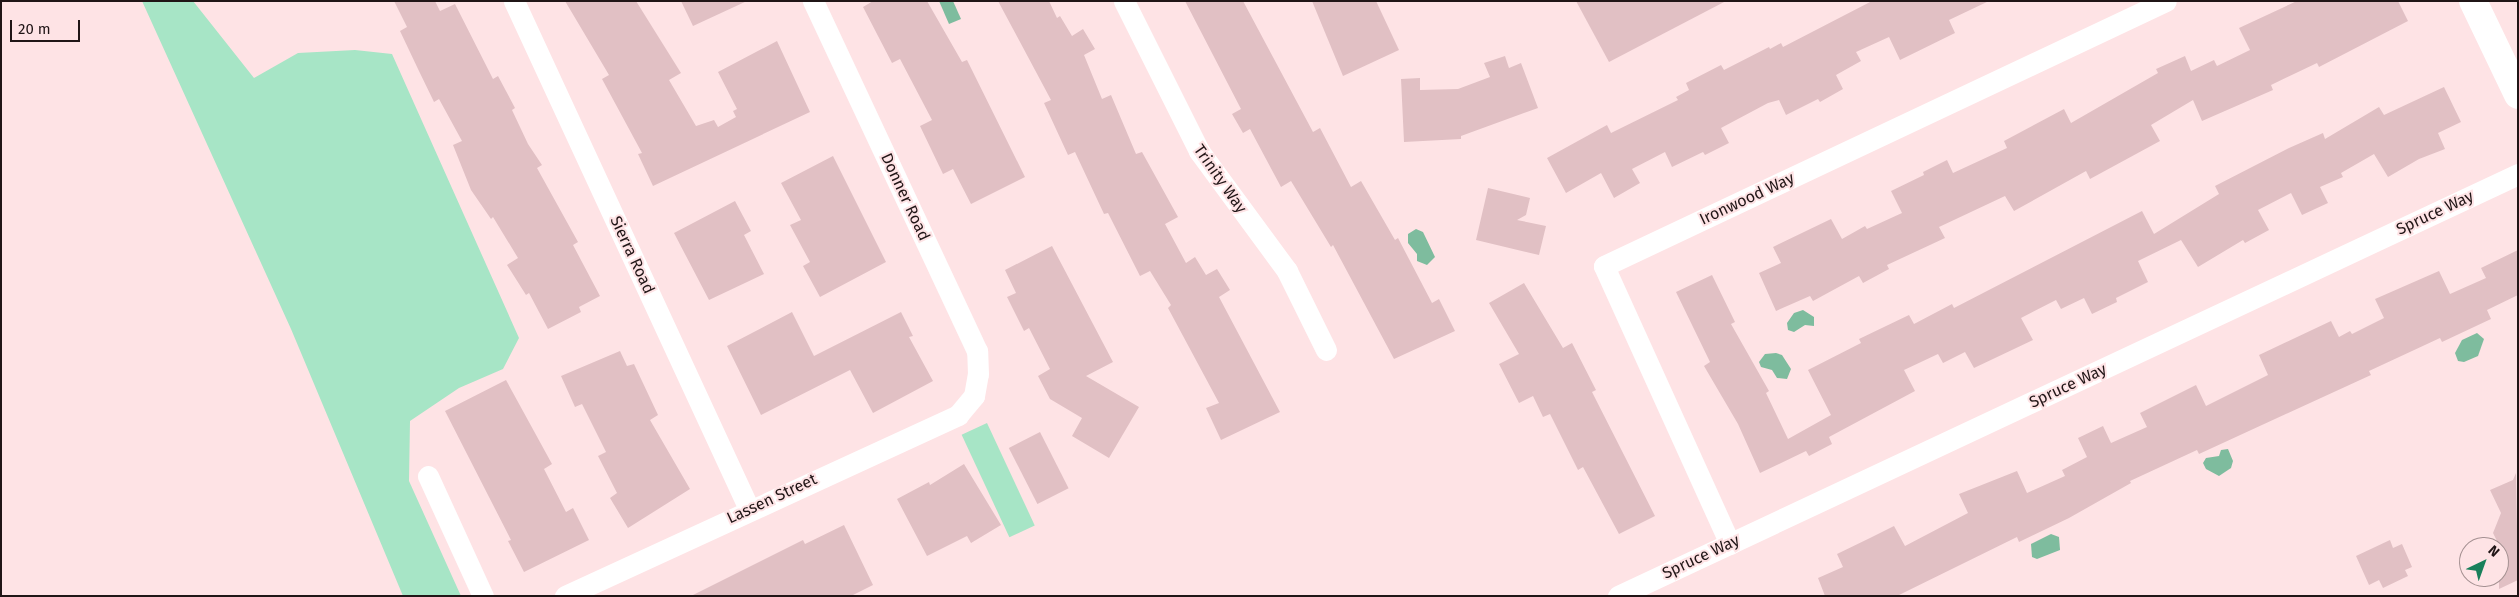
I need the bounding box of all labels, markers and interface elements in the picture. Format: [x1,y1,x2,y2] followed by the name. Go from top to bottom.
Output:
[12,10,82,42] scale bar
[18,20,51,38] text: 20 m
[1189,141,1251,217] street label: Trinity Way
[876,150,934,244] street label: Donner Road
[1697,169,1797,229] street label: Ironwood Way
[2393,187,2477,239] street label: Spruce Way
[606,213,658,297] street label: Sierra Road
[2026,360,2110,412] street label: Spruce Way
[724,470,820,528] street label: Lassen Street
[1659,531,1743,583] street label: Spruce Way
[2459,537,2509,587] north arrow
[2485,542,2503,561] text: N

